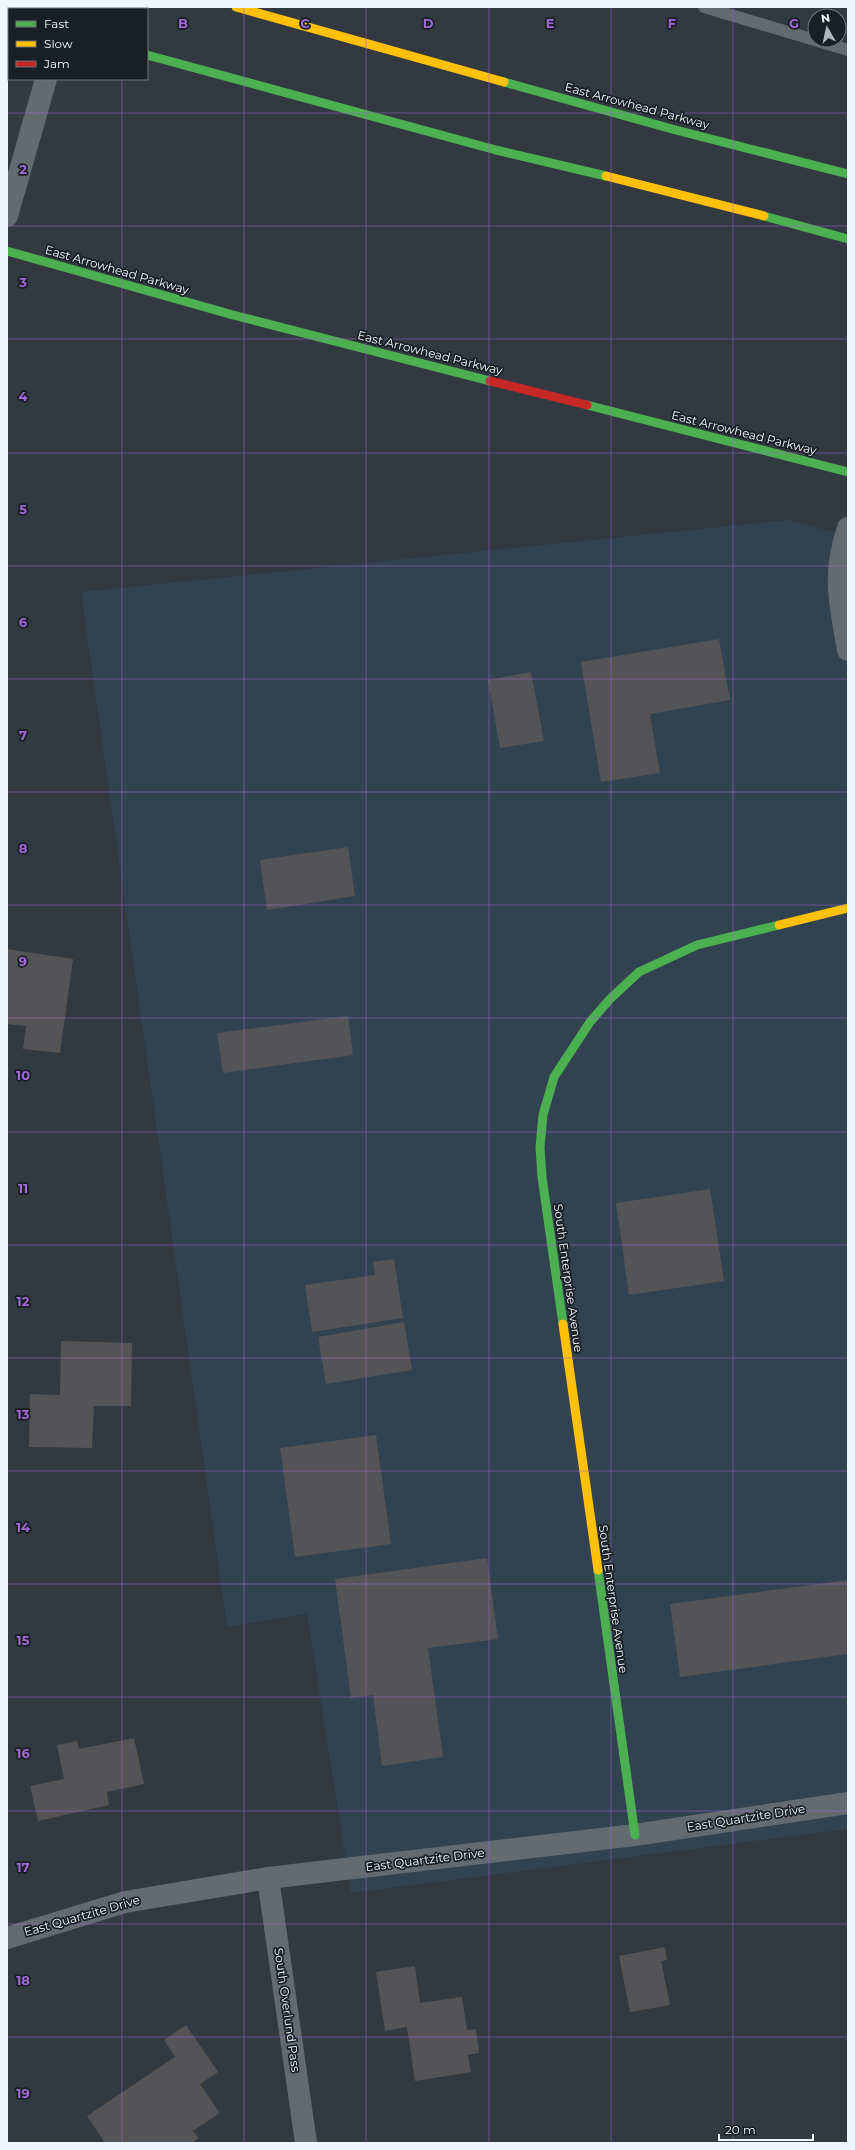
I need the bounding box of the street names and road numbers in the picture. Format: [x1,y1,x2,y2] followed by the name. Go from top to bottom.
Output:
[563,79,712,132] street label: East Arrowhead Parkway
[43,242,191,297] street label: East Arrowhead Parkway
[356,327,505,378] street label: East Arrowhead Parkway
[670,407,819,458] street label: East Arrowhead Parkway
[551,1203,586,1353] street label: South Enterprise Avenue
[596,1524,631,1674] street label: South Enterprise Avenue
[686,1801,806,1834] street label: East Quartzite Drive
[365,1845,485,1874] street label: East Quartzite Drive
[22,1892,141,1939] street label: East Quartzite Drive
[271,1947,304,2073] street label: South Overlund Pass

